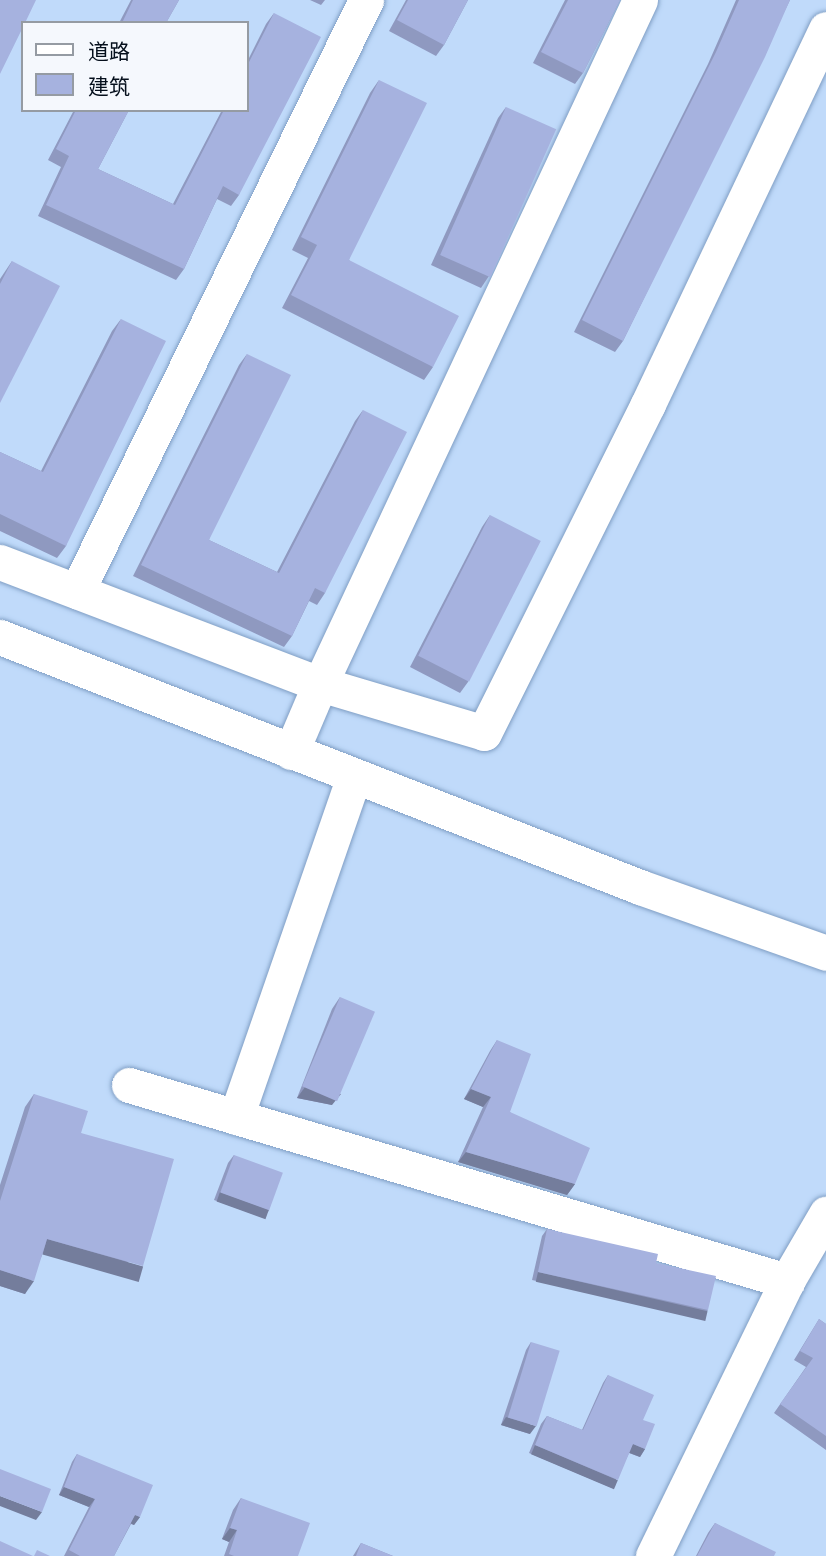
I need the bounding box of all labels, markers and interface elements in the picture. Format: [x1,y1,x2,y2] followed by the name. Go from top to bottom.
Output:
[21,21,248,112] legend
[88,38,130,64] text: 道路
[88,73,130,99] text: 建筑

